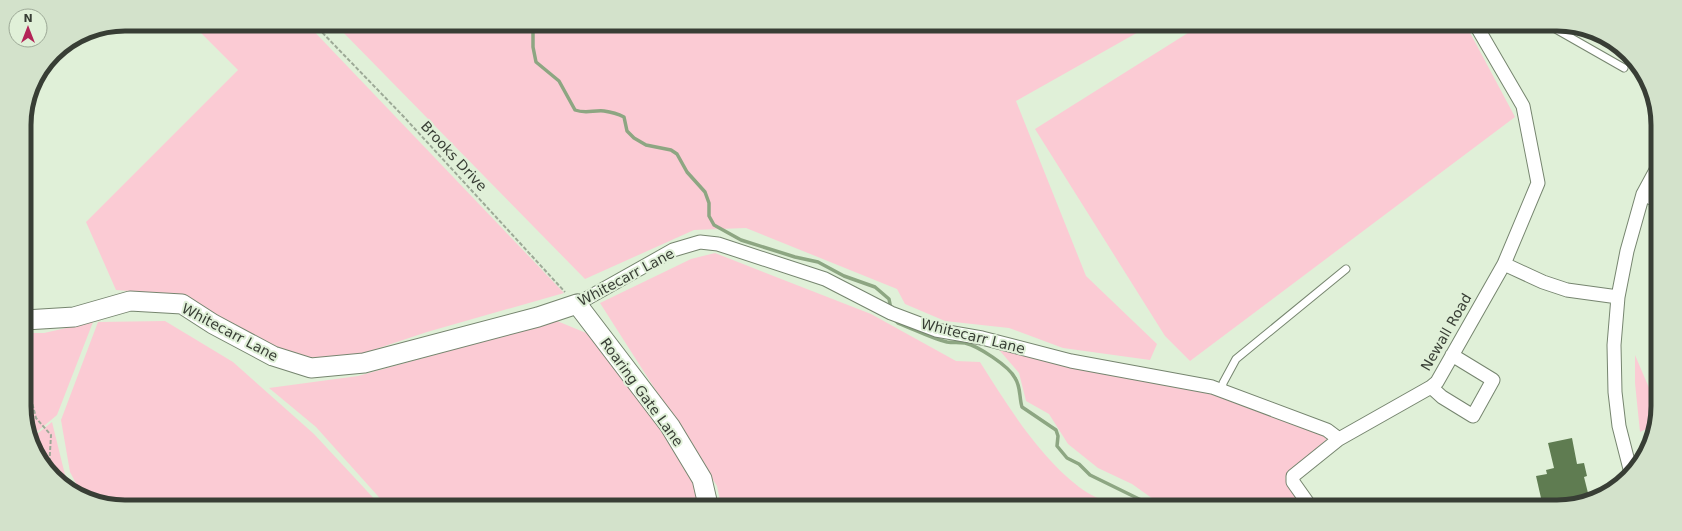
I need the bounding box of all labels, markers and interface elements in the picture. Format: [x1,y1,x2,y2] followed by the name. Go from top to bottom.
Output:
[8,8,48,48] north arrow
[23,12,33,25] text: N
[418,118,490,194] street label: Brooks Drive
[575,245,677,309] street label: Whitecarr Lane
[1417,291,1475,373] street label: Newall Road
[179,300,281,364] street label: Whitecarr Lane
[919,315,1027,357] street label: Whitecarr Lane
[597,335,687,449] street label: Roaring Gate Lane

